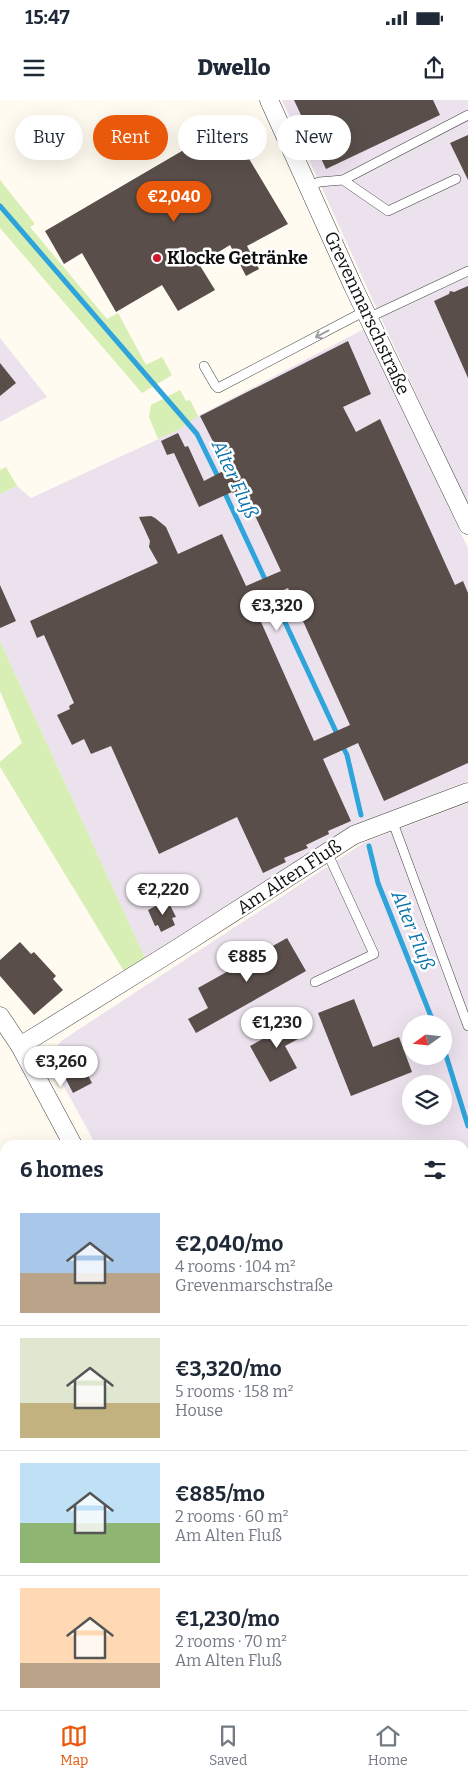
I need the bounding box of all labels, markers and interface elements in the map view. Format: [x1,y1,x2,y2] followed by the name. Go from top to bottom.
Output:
[25,6,70,29] text: 15:47
[20,54,48,82] icon: menu
[198,54,270,81] text: Dwello
[420,54,448,82] icon: share
[15,115,83,160] chip: Buy
[93,115,168,160] chip: Rent
[178,115,267,160] chip: Filters
[277,115,351,160] chip: New
[133,180,215,223] pin: €2,040
[147,187,201,206] text: €2,040
[319,228,415,398] street label: Grevenmarschstraße
[167,247,308,269] place label: Klocke Getränke
[151,252,163,264] marker: Klocke Getränke
[315,330,330,339] one-way arrow
[207,435,263,522] water label: Alter Fluß
[236,590,318,632] pin: €3,320
[251,596,303,615] text: €3,320
[233,835,346,919] street label: Am Alten Fluß
[122,874,204,916] pin: €2,220
[137,880,189,899] text: €2,220
[386,886,439,973] water label: Alter Fluß
[217,940,277,983] pin: €885
[227,947,267,966] text: €885
[236,1006,318,1049] pin: €1,230
[252,1013,302,1032] text: €1,230
[402,1015,452,1065] north arrow
[402,1015,452,1125] map controls
[20,1046,102,1088] pin: €3,260
[35,1052,87,1071] text: €3,260
[402,1075,452,1125] button: layers
[421,1156,449,1184] icon: filters
[20,1157,104,1183] text: 6 homes
[175,1231,284,1257] text: €2,040/mo
[60,1233,120,1293] icon: home
[175,1257,296,1276] text: 4 rooms · 104 m²
[175,1276,333,1295] text: Grevenmarschstraße
[175,1356,282,1382] text: €3,320/mo
[60,1358,120,1418] icon: home
[175,1382,293,1401] text: 5 rooms · 158 m²
[175,1401,223,1420] text: House
[175,1481,265,1507] text: €885/mo
[60,1483,120,1543] icon: home
[175,1507,288,1526] text: 2 rooms · 60 m²
[175,1526,282,1545] text: Am Alten Fluß
[175,1606,280,1632] text: €1,230/mo
[60,1608,120,1668] icon: home
[175,1632,287,1651] text: 2 rooms · 70 m²
[175,1651,282,1670] text: Am Alten Fluß
[60,1722,88,1769] tab: Map
[209,1722,247,1769] tab: Saved
[368,1722,408,1769] tab: Home

